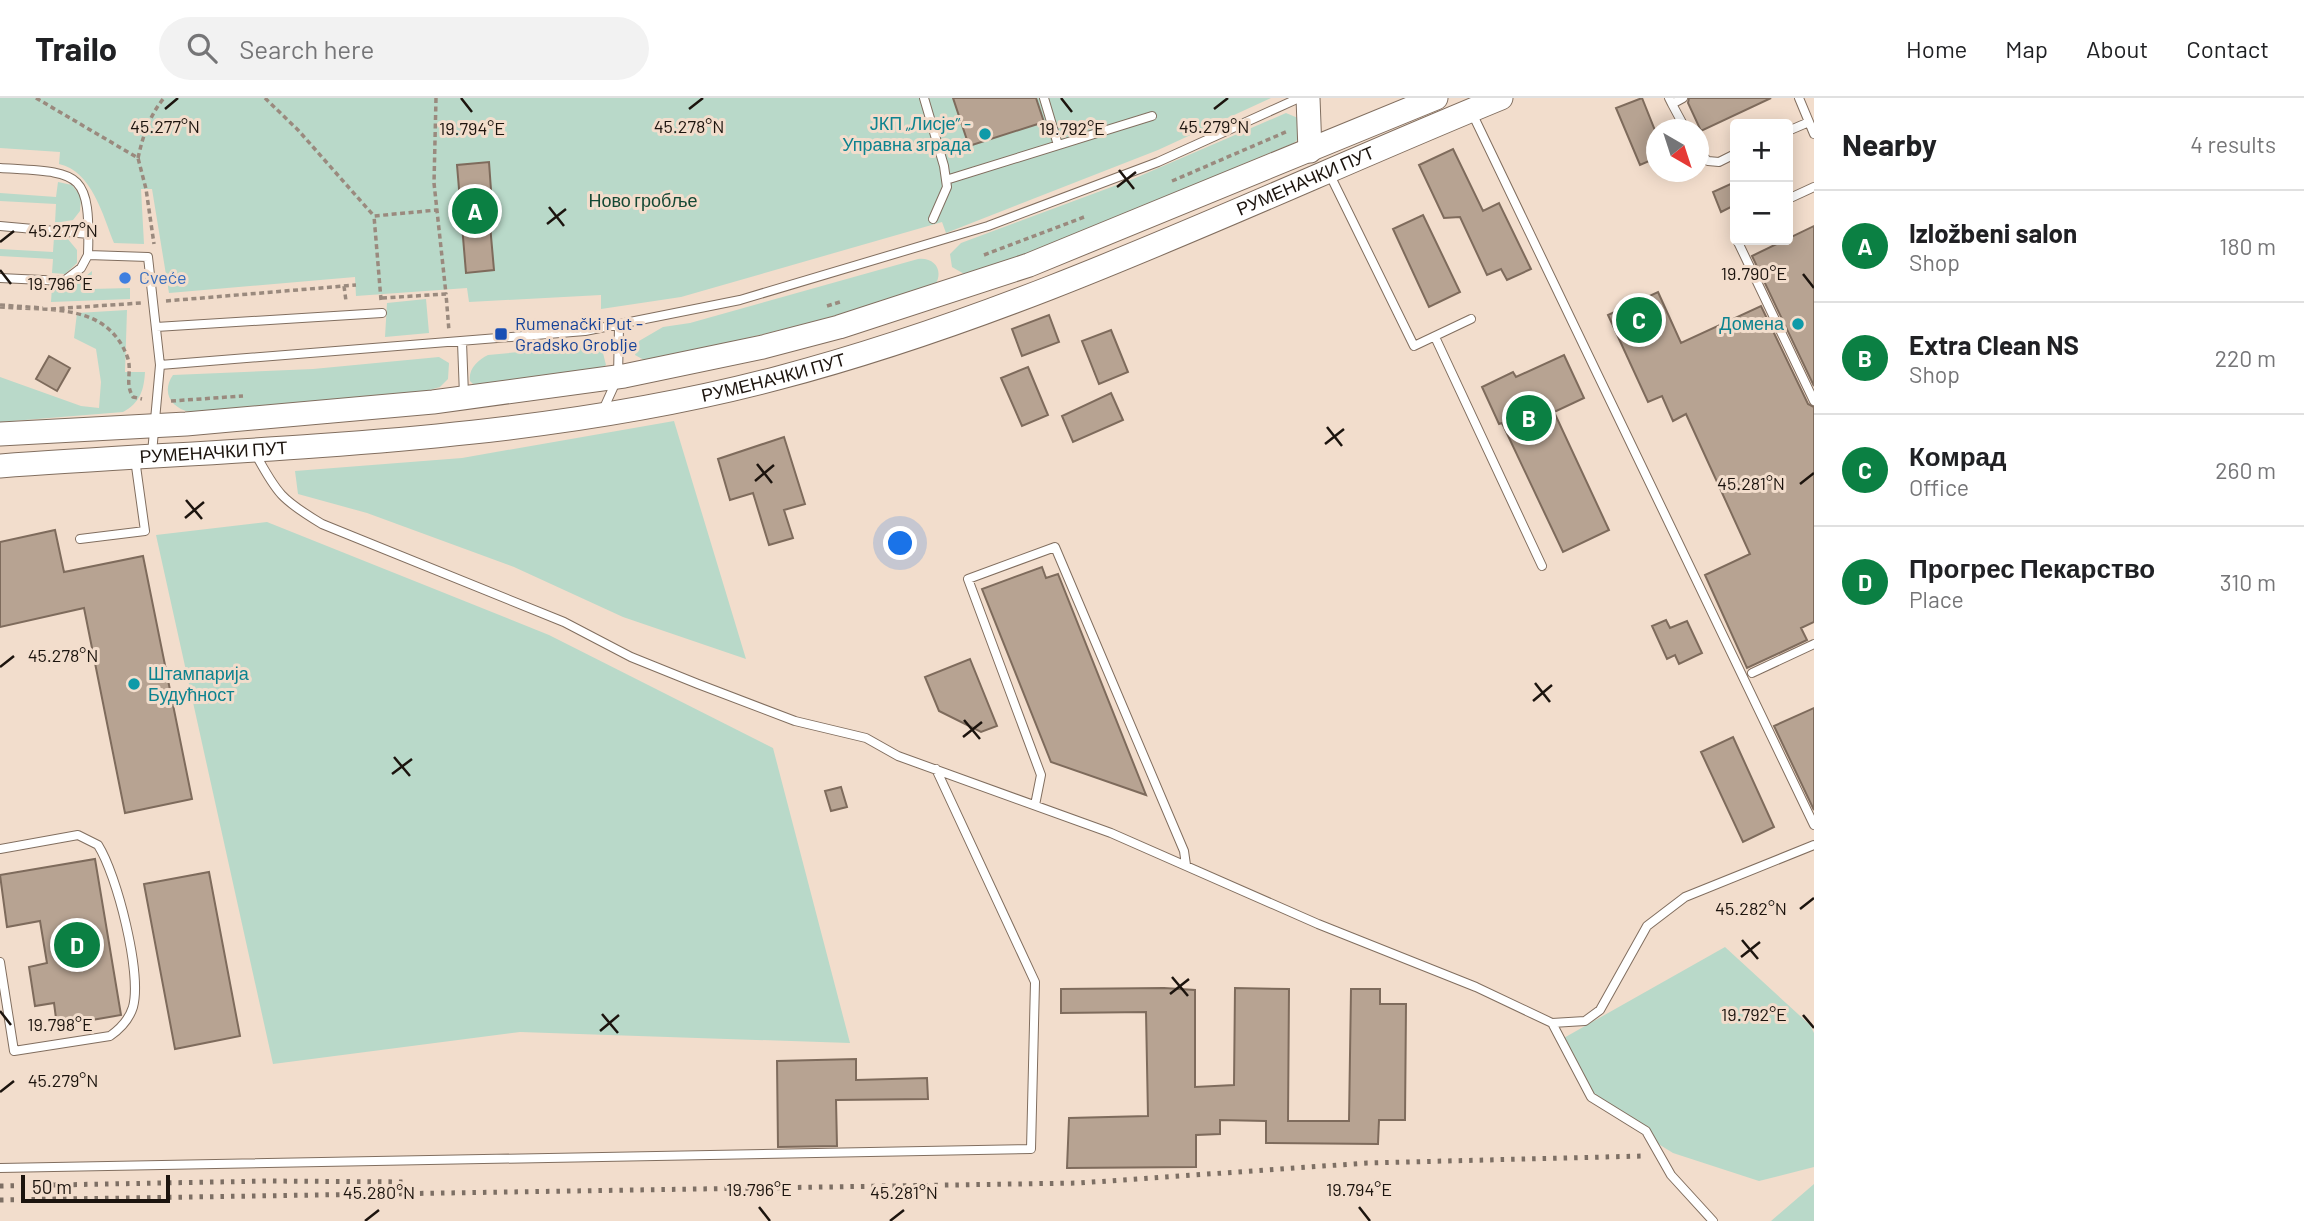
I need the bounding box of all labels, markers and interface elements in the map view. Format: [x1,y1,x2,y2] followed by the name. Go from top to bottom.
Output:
[159,17,649,80] search box
[35,28,117,68] text: Trailo
[183,29,221,67] icon: search
[239,33,374,64] text: Search here
[1906,34,1967,63] text: Home
[2005,34,2048,63] text: Map
[2086,34,2148,63] text: About
[2186,34,2269,63] text: Contact
[842,112,972,155] place label: ЈКП „Лисје” - Управна зграда
[130,115,200,137] text: 45.277°N
[654,115,724,137] text: 45.278°N
[1179,115,1249,137] text: 45.279°N
[439,117,505,139] text: 19.794°E
[1039,117,1105,139] text: 19.792°E
[1646,119,1709,182] north arrow
[1730,119,1793,245] map controls
[1730,119,1793,182] button: +
[977,126,993,142] marker: ЈКП „Лисје” - Управна зграда
[1842,126,1937,162] text: Nearby
[2190,130,2276,158] text: 4 results
[1233,141,1378,220] street label: РУМЕНАЧКИ ПУТ
[1730,182,1793,245] button: −
[452,185,498,237] pin: A
[588,189,698,211] park label: Ново гробље
[1909,217,2077,248] text: Izložbeni salon
[28,219,98,241] text: 45.277°N
[1857,232,1873,260] text: A
[2219,232,2276,260] text: 180 m
[1909,248,1960,276] text: Shop
[1721,262,1787,284] text: 19.790°E
[139,266,187,288] place label: Cveće
[117,270,133,286] marker: Cveće
[27,272,93,294] text: 19.796°E
[1616,294,1662,346] pin: C
[515,312,643,355] place label: Rumenački Put - Gradsko Groblje
[1719,312,1785,334] place label: Домена
[1790,316,1806,332] marker: Домена
[493,326,509,342] marker: Rumenački Put - Gradsko Groblje
[1909,329,2079,360] text: Extra Clean NS
[1858,344,1872,372] text: B
[2215,344,2276,372] text: 220 m
[699,348,848,406] street label: РУМЕНАЧКИ ПУТ
[1909,360,1960,388] text: Shop
[1506,392,1552,444] pin: B
[139,436,288,467] street label: РУМЕНАЧКИ ПУТ
[1909,440,2007,471] text: Комрад
[1858,456,1872,484] text: C
[2215,456,2276,484] text: 260 m
[1717,472,1785,494] text: 45.281°N
[1909,473,1969,501] text: Office
[883,526,917,560] your location
[1909,552,2155,583] text: Прогрес Пекарство
[1858,568,1872,596] text: D
[2220,568,2276,596] text: 310 m
[1909,585,1964,613] text: Place
[28,644,98,666] text: 45.278°N
[148,662,250,705] place label: Штампарија Будућност
[126,676,142,692] marker: Штампарија Будућност
[1715,897,1787,919] text: 45.282°N
[54,919,100,971] pin: D
[1721,1003,1787,1025] text: 19.792°E
[27,1013,93,1035] text: 19.798°E
[28,1069,98,1091] text: 45.279°N
[21,1172,170,1204] scale bar
[32,1175,72,1198] text: 50 m
[726,1178,792,1200] text: 19.796°E
[1326,1178,1392,1200] text: 19.794°E
[343,1181,415,1203] text: 45.280°N
[870,1181,938,1203] text: 45.281°N

